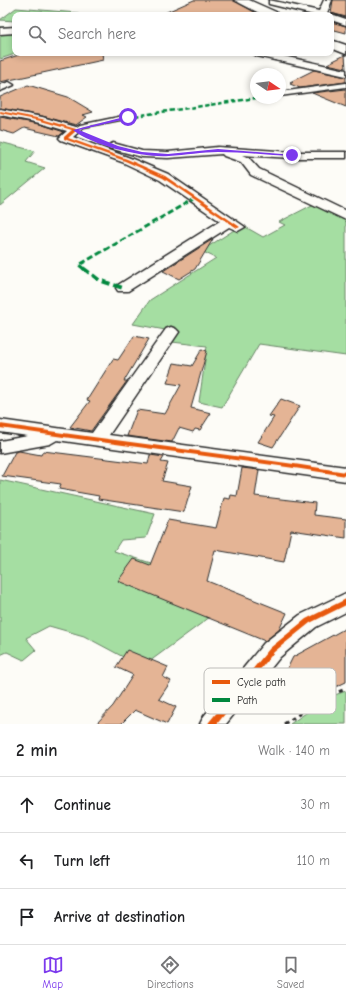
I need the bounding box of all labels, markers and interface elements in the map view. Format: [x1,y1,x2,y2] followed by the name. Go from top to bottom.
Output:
[12,12,334,56] search box
[26,23,48,45] icon: search
[58,25,136,43] text: Search here
[250,68,286,104] north arrow
[119,108,137,126] route start
[283,146,301,164] route end
[204,668,336,714] legend
[237,676,286,689] text: Cycle path
[237,694,258,707] text: Path
[16,741,57,760] text: 2 min
[258,743,330,758] text: Walk · 140 m
[16,794,38,816] icon: ahead
[54,796,111,814] text: Continue
[300,797,330,812] text: 30 m
[16,850,38,872] icon: left
[54,852,110,870] text: Turn left
[297,853,330,868] text: 110 m
[16,906,38,928] icon: arrive
[54,908,185,926] text: Arrive at destination
[42,954,64,991] tab: Map
[147,954,194,991] tab: Directions
[277,954,304,991] tab: Saved

